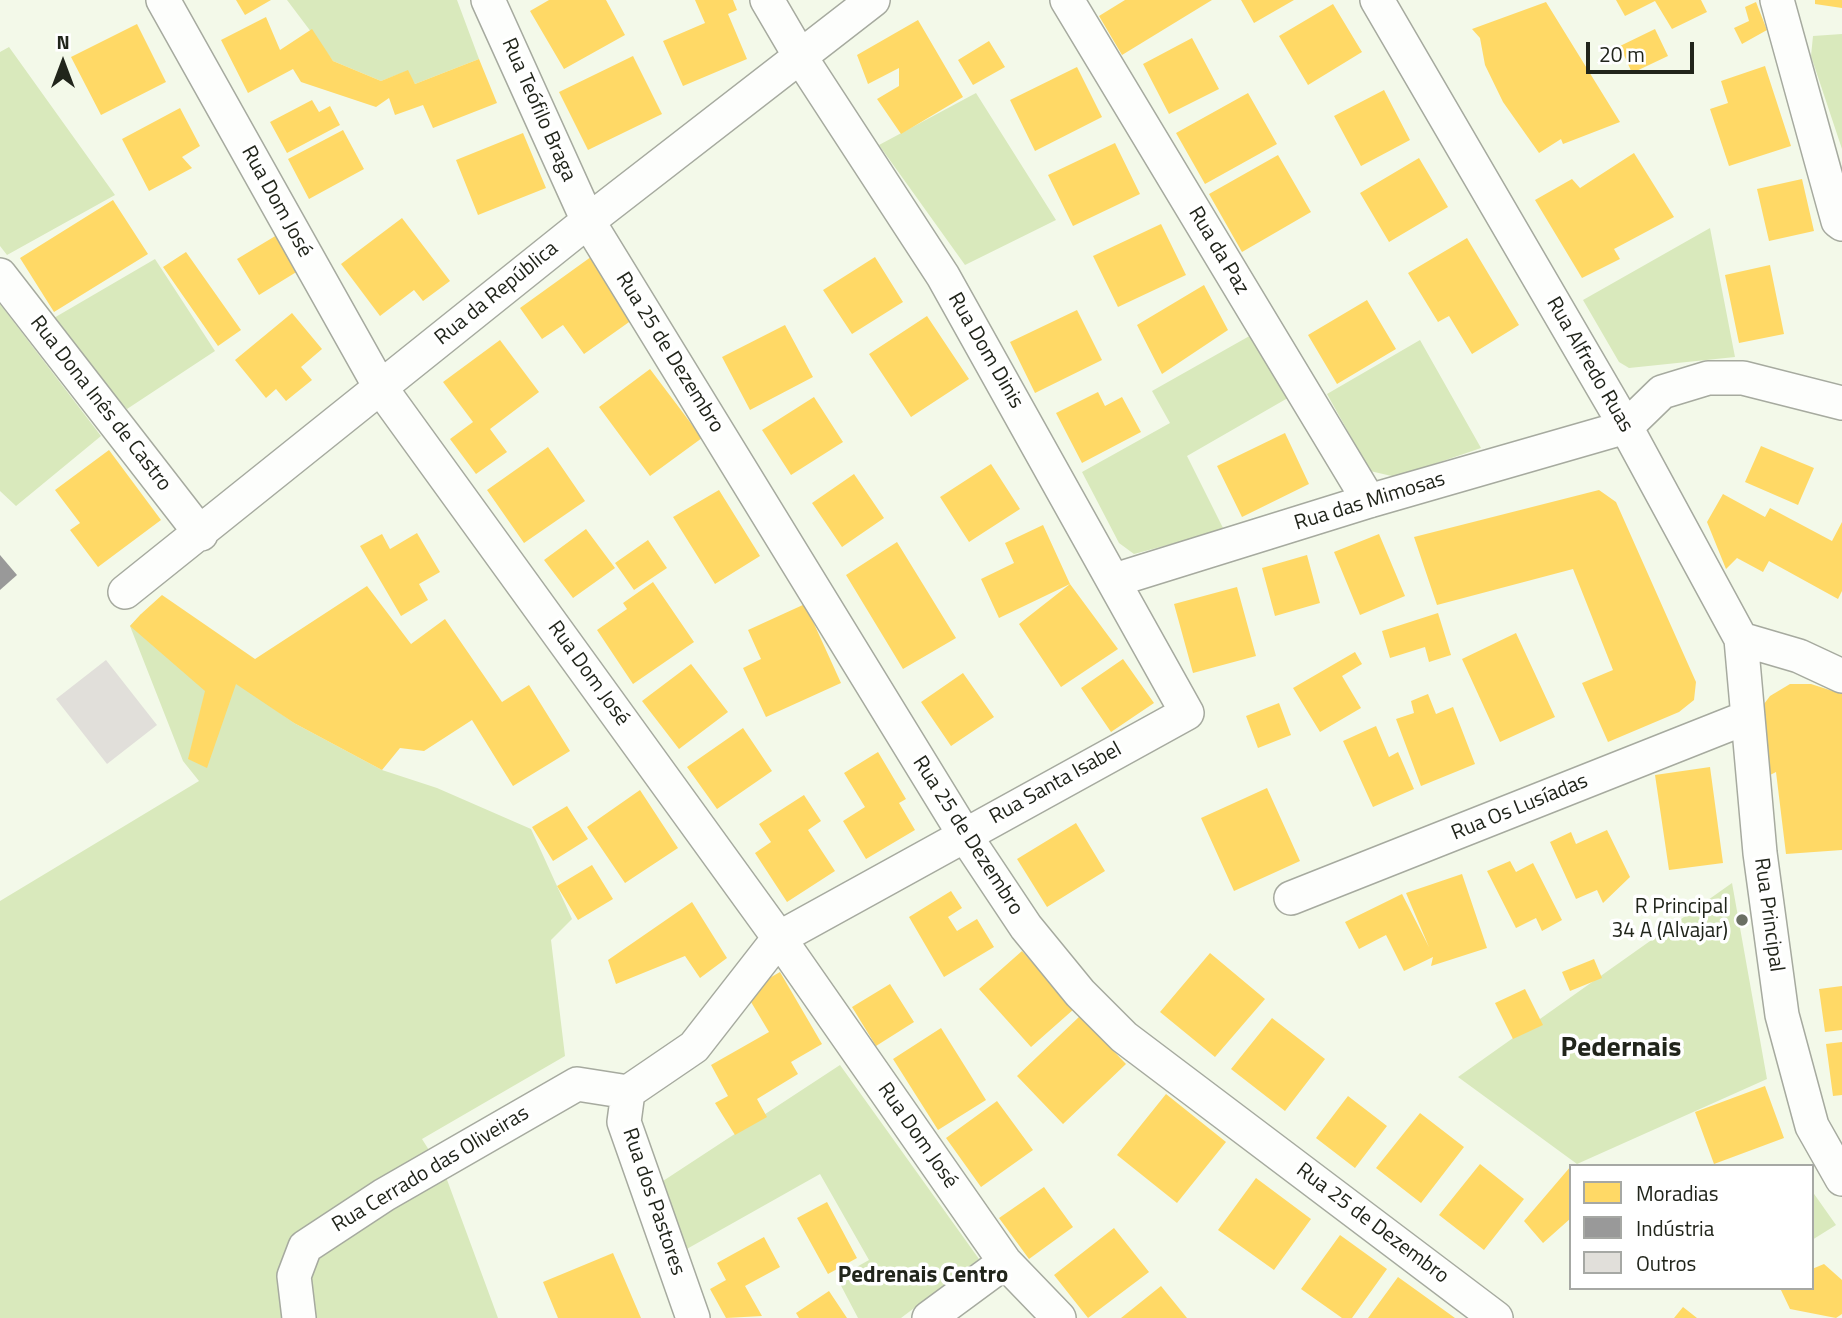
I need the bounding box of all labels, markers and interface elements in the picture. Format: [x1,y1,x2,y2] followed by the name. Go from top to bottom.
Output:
[56,27,70,56] text: N
[28,28,98,98] north arrow
[1590,28,1699,72] scale bar
[495,34,581,186] street label: Rua Teófilo Braga
[1599,38,1645,70] text: 20 m
[235,142,317,262] street label: Rua Dom José
[1182,203,1254,299] street label: Rua da Paz
[430,237,564,351] street label: Rua da República
[609,268,729,438] street label: Rua 25 de Dezembro
[942,289,1028,413] street label: Rua Dom Dinis
[1540,293,1638,437] street label: Rua Alfredo Ruas
[24,311,176,497] street label: Rua Dona Inês de Castro
[1292,467,1448,537] street label: Rua das Mimosas
[542,617,634,731] street label: Rua Dom José
[986,737,1126,831] street label: Rua Santa Isabel
[906,752,1028,920] street label: Rua 25 de Dezembro
[1448,769,1592,847] street label: Rua Os Lusíadas
[1748,856,1788,974] street label: Rua Principal
[1612,895,1728,945] place label: R Principal 34 A (Alvajar)
[1734,912,1750,928] marker: R Principal 34 A (Alvajar)
[1560,1032,1682,1066] district label: Pedernais
[871,1078,963,1194] street label: Rua Dom José
[328,1101,534,1239] street label: Rua Cerrado das Oliveiras
[616,1125,690,1279] street label: Rua dos Pastores
[1291,1158,1453,1290] street label: Rua 25 de Dezembro
[1569,1164,1814,1290] legend
[1636,1177,1718,1209] text: Moradias
[1636,1212,1714,1244] text: Indústria
[1636,1247,1696,1279] text: Outros
[838,1262,1008,1290] district label: Pedrenais Centro

